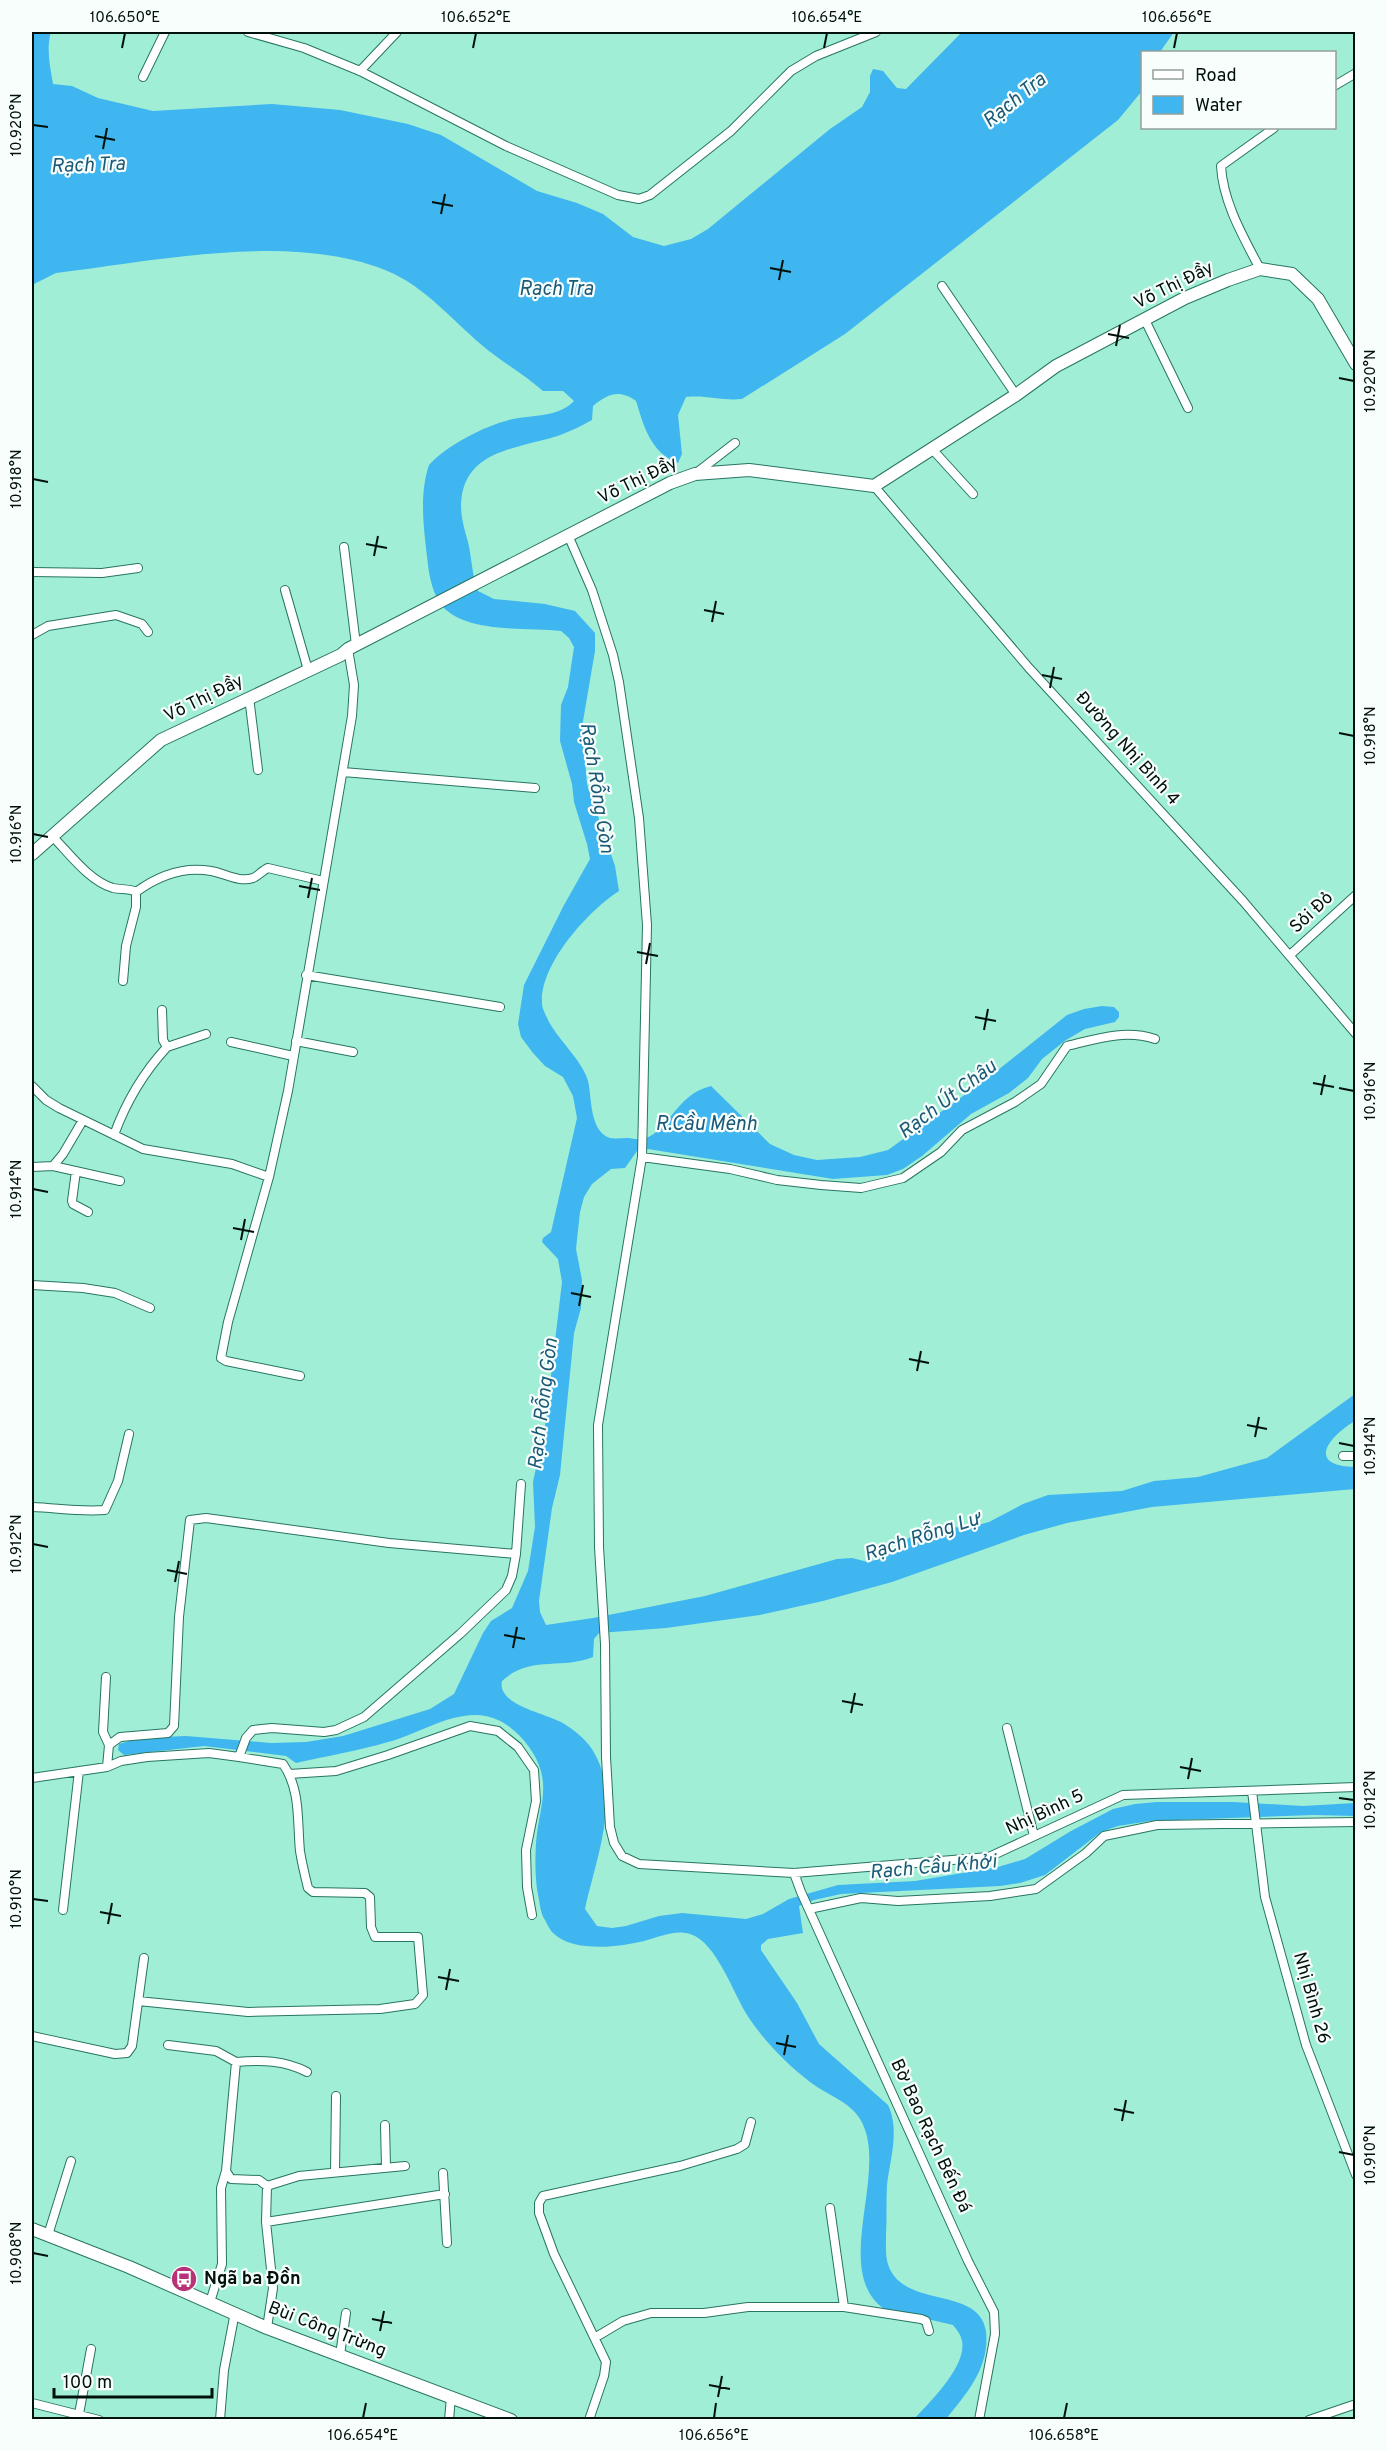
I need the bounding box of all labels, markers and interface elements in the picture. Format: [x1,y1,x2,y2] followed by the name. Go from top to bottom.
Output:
[90,9,160,28] text: 106.650°E
[441,9,511,28] text: 106.652°E
[792,9,862,28] text: 106.654°E
[1142,9,1212,28] text: 106.656°E
[1141,51,1336,129] legend
[1195,65,1237,88] text: Road
[978,67,1053,135] water label: Rạch Tra
[8,93,27,157] text: 10.920°N
[1195,95,1242,118] text: Water
[50,152,126,180] water label: Rạch Tra
[1130,256,1217,315] street label: Võ Thị Đầy
[519,277,594,303] water label: Rạch Tra
[1362,349,1381,413] text: 10.920°N
[8,449,27,509] text: 10.918°N
[594,451,681,510] street label: Võ Thị Đầy
[160,669,247,728] street label: Võ Thị Đầy
[1070,687,1184,811] street label: Đường Nhị Bình 4
[1362,706,1381,766] text: 10.918°N
[573,720,621,855] water label: Rạch Rỗng Gòn
[8,805,27,863] text: 10.916°N
[1285,887,1339,939] street label: Sỏi Đỏ
[892,1052,1003,1146] water label: Rạch Út Châu
[1362,1062,1381,1120] text: 10.916°N
[655,1111,757,1138] water label: R.Cầu Mênh
[8,1160,27,1218] text: 10.914°N
[521,1336,565,1471] water label: Rạch Rỗng Gòn
[1362,1417,1381,1475] text: 10.914°N
[860,1503,986,1568] water label: Rạch Rỗng Lự
[8,1514,27,1574] text: 10.912°N
[1362,1770,1381,1830] text: 10.912°N
[1002,1785,1088,1841] street label: Nhị Bình 5
[868,1848,999,1887] water label: Rạch Cầu Khởi
[8,1869,27,1929] text: 10.910°N
[1287,1949,1335,2047] street label: Nhị Bình 26
[884,2055,977,2216] street label: Bờ Bao Rạch Bến Đá
[1362,2125,1381,2185] text: 10.910°N
[8,2222,27,2285] text: 10.908°N
[169,2264,199,2294] bus stop icon: Ngã ba Đồn
[204,2267,301,2291] place label: Ngã ba Đồn
[265,2297,389,2363] street label: Bùi Công Trừng
[54,2361,212,2399] scale bar
[63,2372,112,2395] text: 100 m
[328,2427,398,2446] text: 106.654°E
[679,2427,749,2446] text: 106.656°E
[1029,2427,1099,2446] text: 106.658°E

